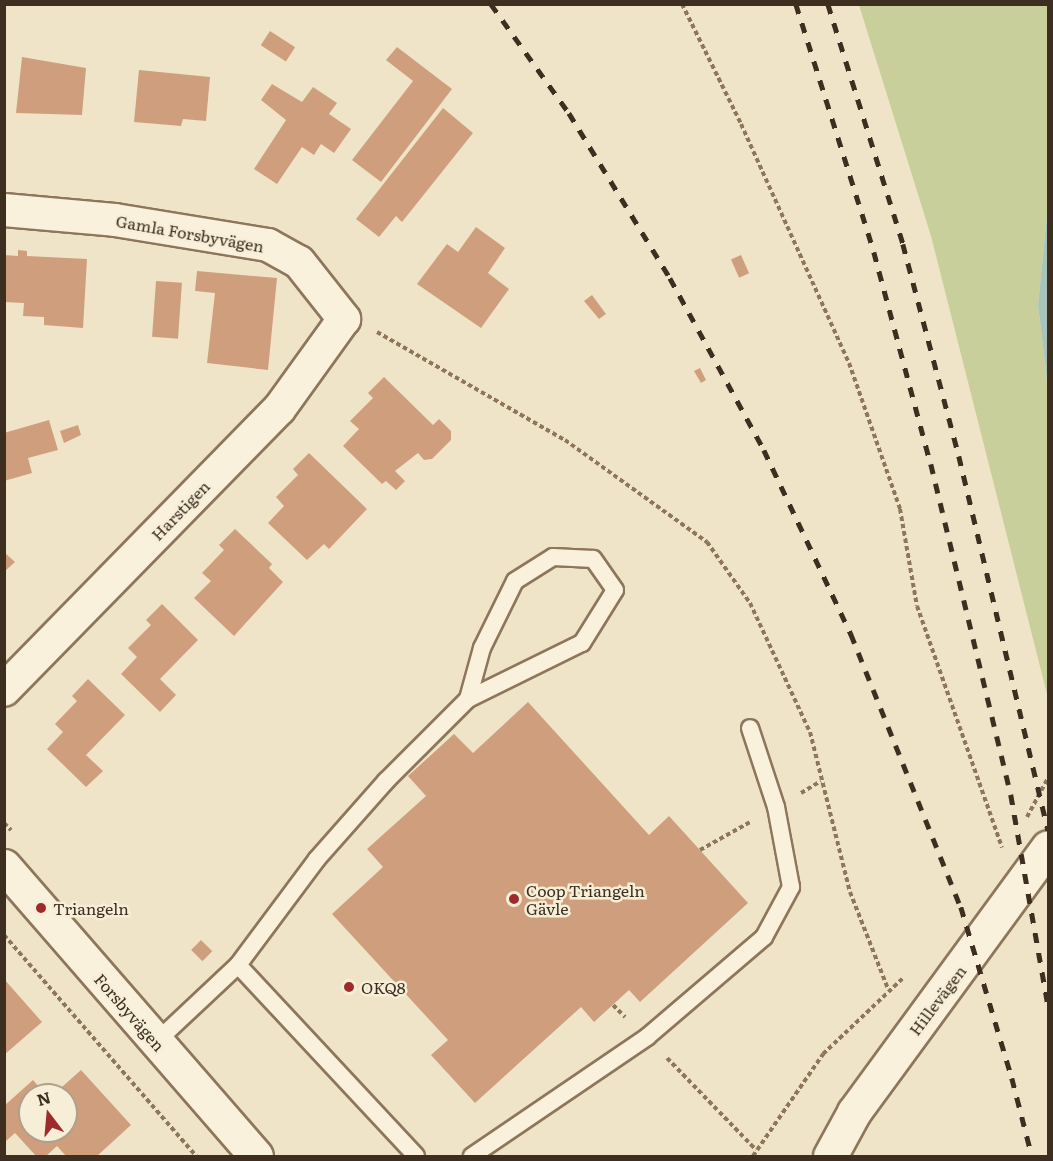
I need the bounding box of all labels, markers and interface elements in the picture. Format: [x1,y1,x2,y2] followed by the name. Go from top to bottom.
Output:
[114,211,266,255] street label: Gamla Forsbyvägen
[147,476,213,544] street label: Harstigen
[526,880,645,918] place label: Coop Triangeln Gävle
[507,892,521,906] marker: Coop Triangeln Gävle
[53,898,129,918] place label: Triangeln
[34,901,48,915] marker: Triangeln
[904,961,970,1039] street label: Hillevägen
[91,969,169,1055] street label: Forsbyvägen
[361,977,406,997] place label: OKQ8
[342,980,356,994] marker: OKQ8
[18,1083,78,1143] north arrow
[34,1084,53,1111] text: N

